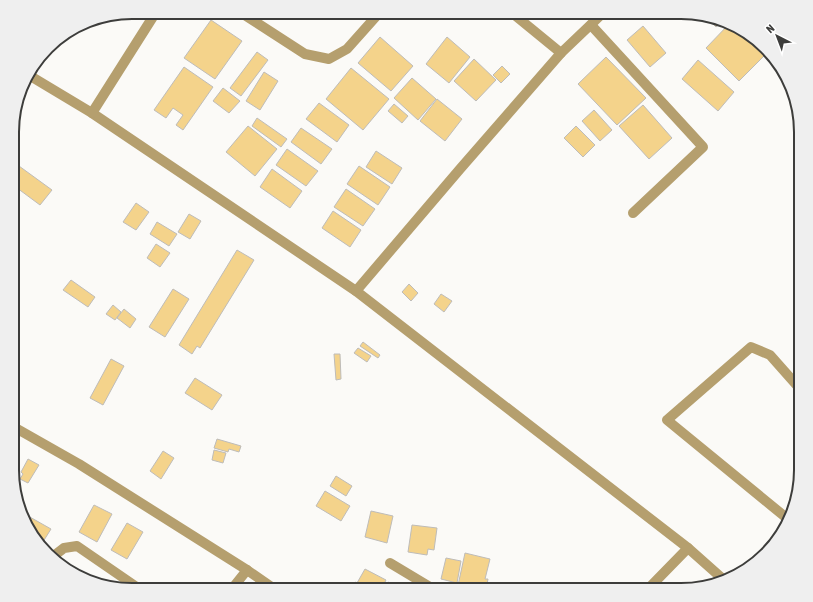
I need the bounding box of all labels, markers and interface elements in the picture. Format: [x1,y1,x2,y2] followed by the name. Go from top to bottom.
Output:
[757,16,797,56] north arrow
[764,22,777,35] text: N

